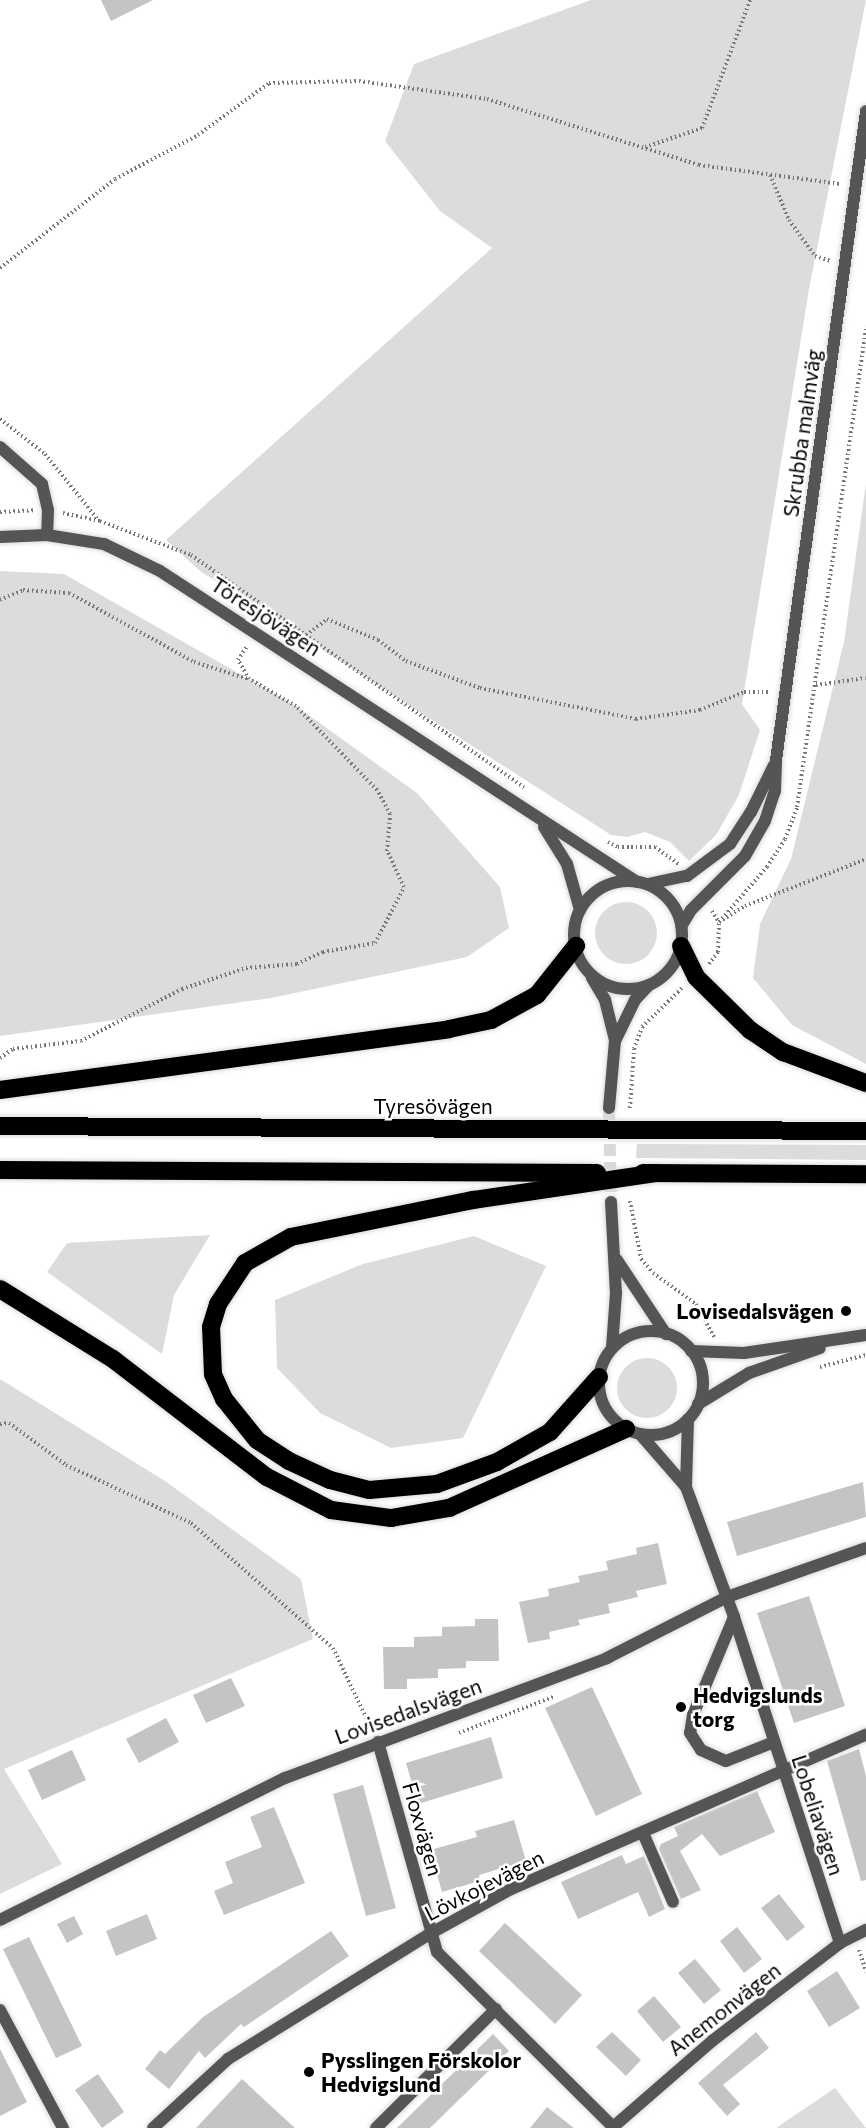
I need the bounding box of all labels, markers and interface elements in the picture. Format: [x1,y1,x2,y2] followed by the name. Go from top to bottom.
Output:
[778,347,826,519] street label: Skrubba malmväg
[206,571,326,661] street label: Töresjövägen
[373,1093,493,1119] street label: Tyresövägen
[676,1298,834,1324] place label: Lovisedalsvägen
[839,1304,853,1318] marker: Lovisedalsvägen
[331,1673,485,1749] street label: Lovisedalsvägen
[693,1682,823,1732] place label: Hedvigslunds torg
[674,1700,688,1714] marker: Hedvigslunds torg
[787,1752,849,1878] street label: Lobeliavägen
[398,1779,448,1879] street label: Floxvägen
[420,1844,548,1926] street label: Lövkojevägen
[663,1957,785,2061] street label: Anemonvägen
[321,2047,521,2097] place label: Pysslingen Förskolor Hedvigslund
[302,2065,316,2079] marker: Pysslingen Förskolor Hedvigslund

